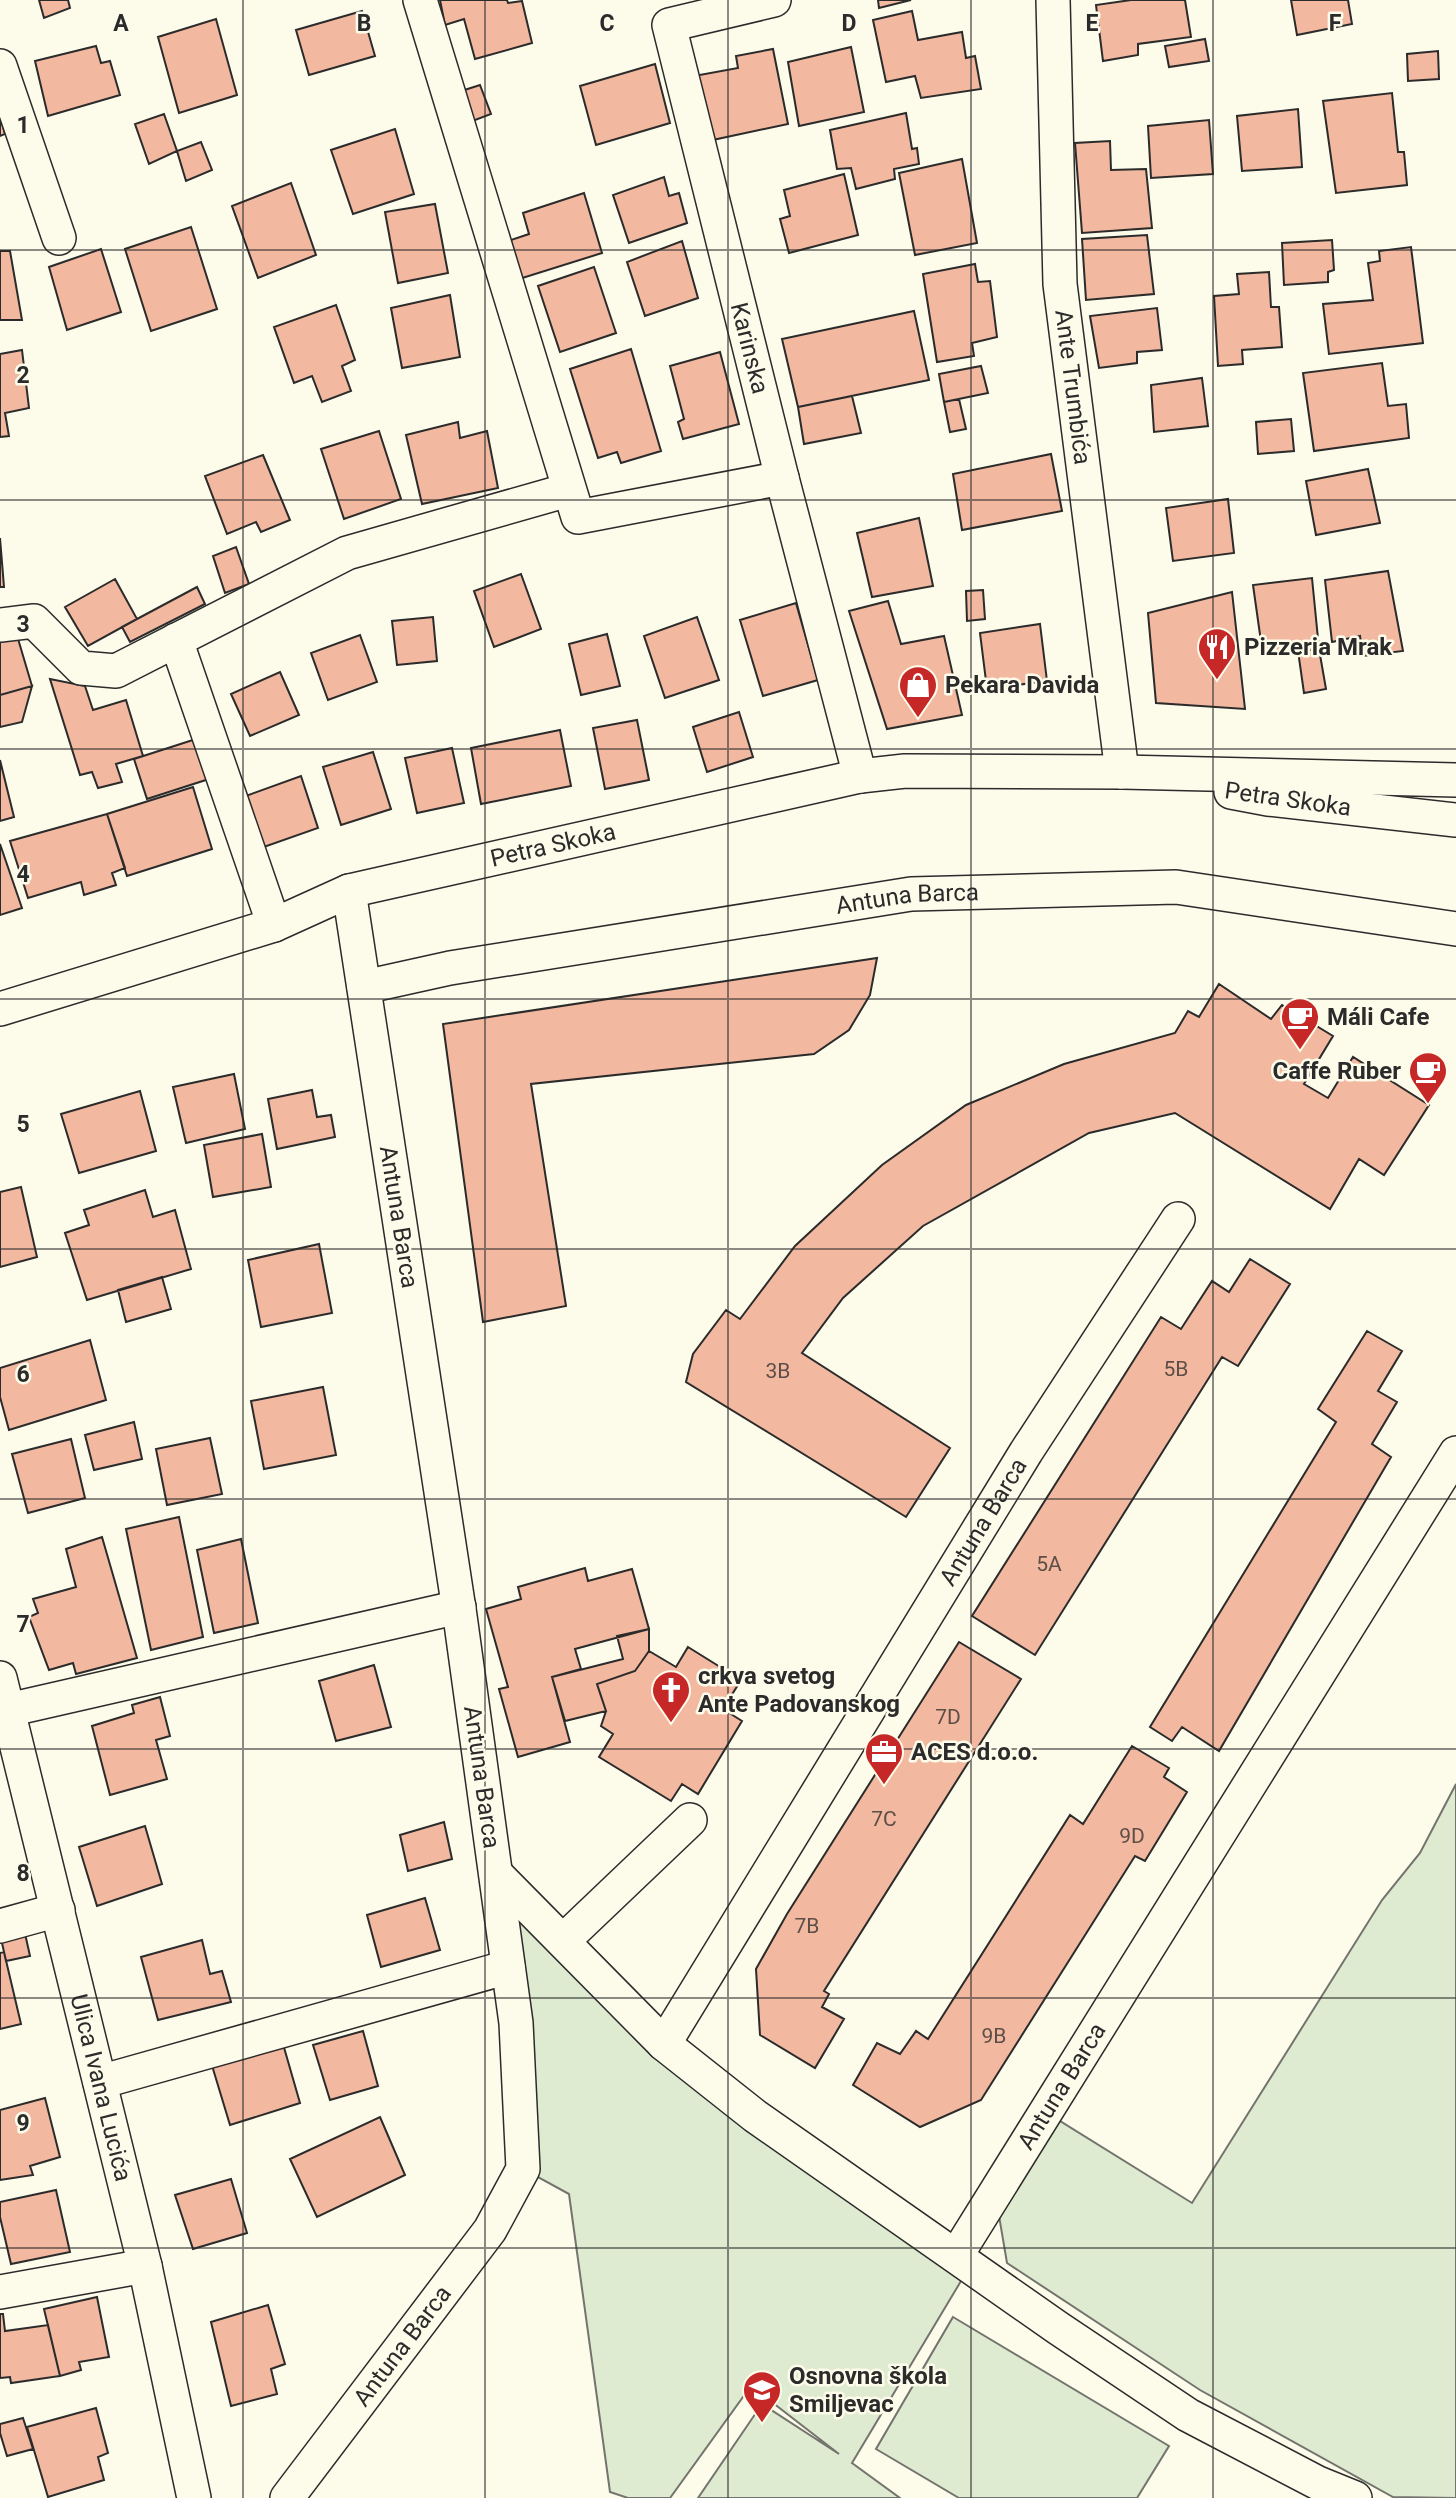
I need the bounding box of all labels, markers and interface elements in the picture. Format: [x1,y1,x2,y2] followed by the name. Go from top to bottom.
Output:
[113,10,129,37] text: A
[357,10,371,37] text: B
[599,10,615,37] text: C
[842,10,856,37] text: D
[1086,10,1099,37] text: E
[1329,10,1342,37] text: F
[16,112,30,139] text: 1
[725,300,774,397] street label: Karinska
[1049,308,1097,466] street label: Ante Trumbića
[16,362,30,389] text: 2
[16,611,30,638] text: 3
[1196,626,1238,681] restaurant icon: Pizzeria Mrak
[1244,633,1393,661] place label: Pizzeria Mrak
[897,664,939,719] shop icon: Pekara Davida
[945,671,1099,699] place label: Pekara Davida
[1223,776,1353,822] street label: Petra Skoka
[488,817,618,873] street label: Petra Skoka
[16,861,30,888] text: 4
[834,878,979,920] street label: Antuna Barca
[1279,996,1321,1051] cafe icon: Máli Cafe
[1327,1003,1429,1031] place label: Máli Cafe
[1407,1050,1449,1105] cafe icon: Caffe Ruber
[1273,1057,1401,1085] place label: Caffe Ruber
[16,1111,30,1138] text: 5
[374,1144,424,1290] street label: Antuna Barca
[1164,1357,1188,1381] house number: 5B
[766,1359,790,1383] house number: 3B
[16,1361,30,1388] text: 6
[934,1453,1033,1591] street label: Antuna Barca
[1036,1552,1062,1576] house number: 5A
[16,1611,30,1638] text: 7
[698,1662,900,1718] place label: crkva svetog Ante Padovanskog
[650,1669,692,1724] church icon: crkva svetog Ante Padovanskog
[458,1704,506,1850] street label: Antuna Barca
[935,1705,961,1729] house number: 7D
[863,1731,905,1786] office icon: ACES d.o.o.
[911,1738,1038,1766] place label: ACES d.o.o.
[871,1807,897,1831] house number: 7C
[1119,1824,1145,1848] house number: 9D
[16,1860,30,1887] text: 8
[795,1914,819,1938] house number: 7B
[64,1991,138,2184] street label: Ulica Ivana Lucića
[1012,2018,1112,2155] street label: Antuna Barca
[982,2024,1006,2048] house number: 9B
[16,2110,30,2137] text: 9
[348,2280,457,2412] street label: Antuna Barca
[789,2362,947,2418] place label: Osnovna škola Smiljevac
[741,2369,783,2424] school or university icon: Osnovna škola Smiljevac

